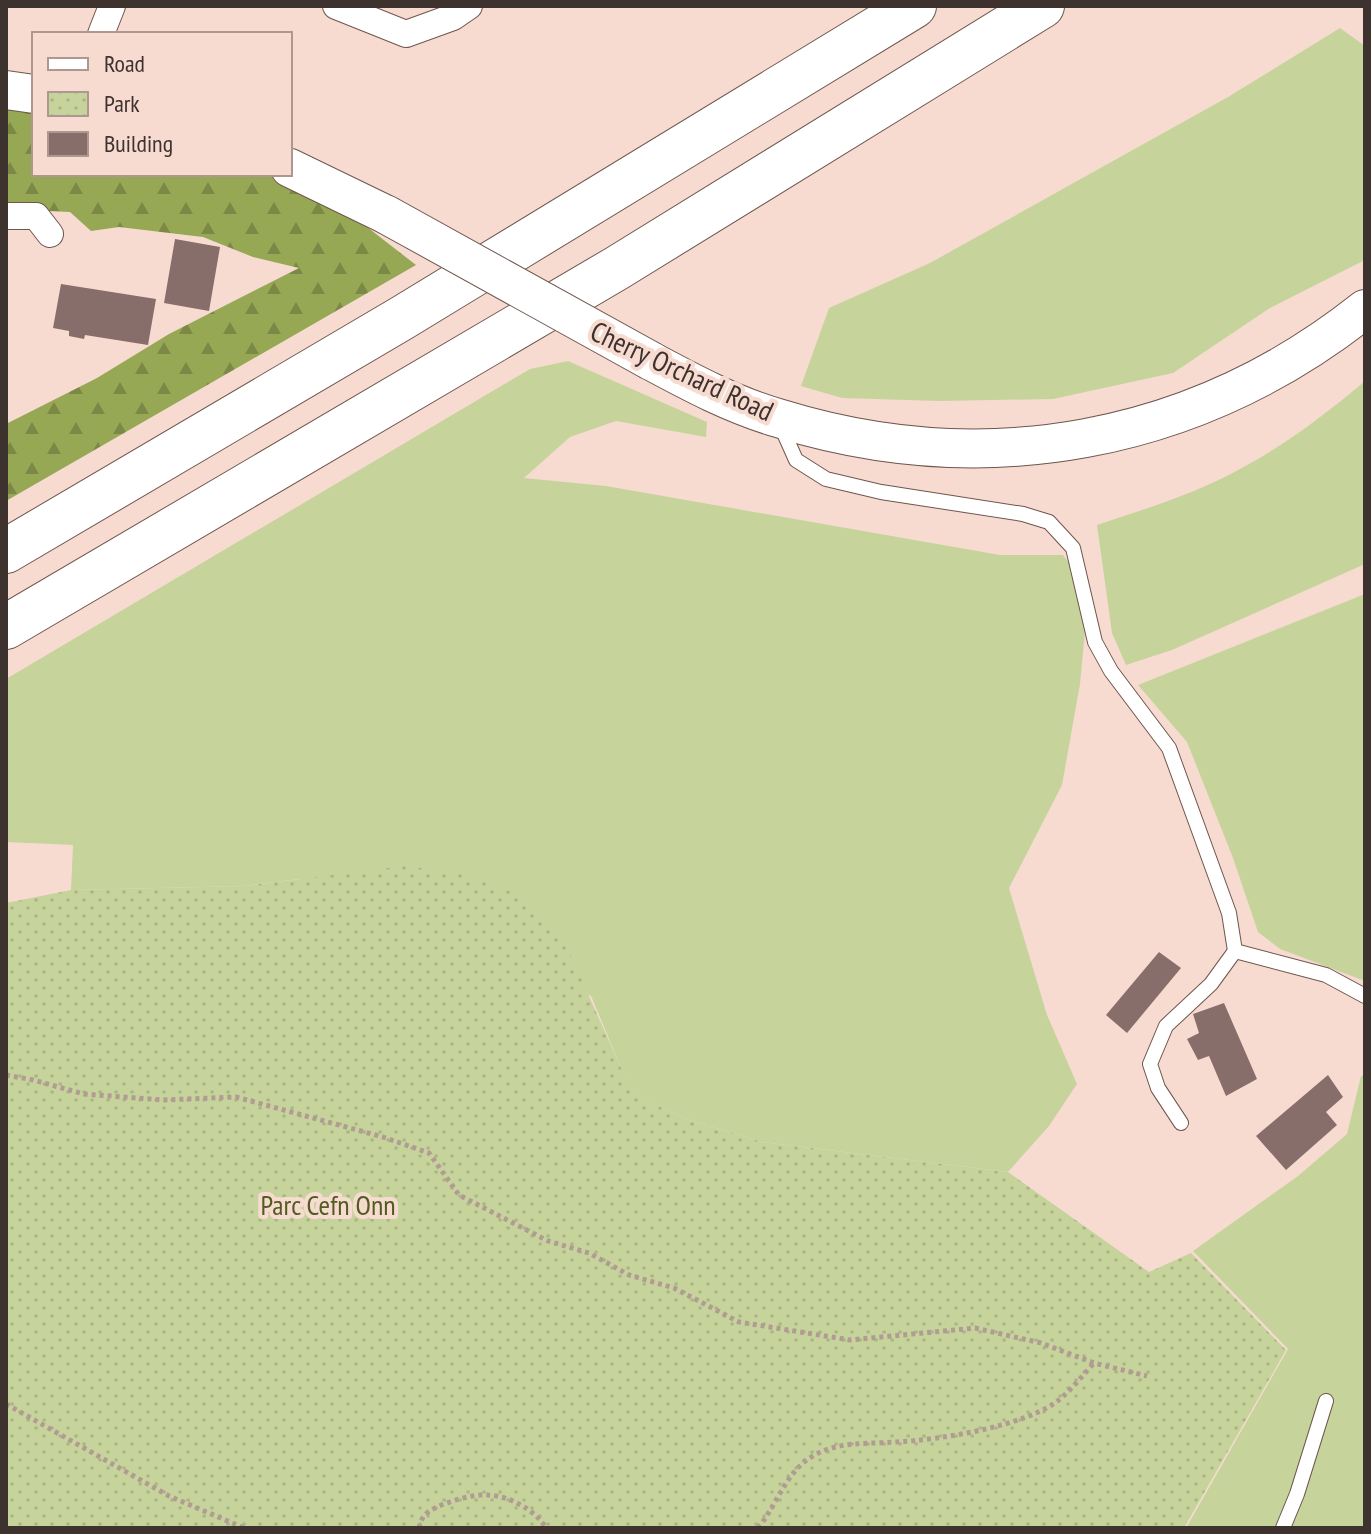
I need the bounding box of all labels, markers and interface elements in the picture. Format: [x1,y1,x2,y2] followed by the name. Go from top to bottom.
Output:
[32,32,292,176] legend
[104,48,145,79] text: Road
[104,88,140,119] text: Park
[104,128,173,159] text: Building
[585,312,780,429] street label: Cherry Orchard Road
[260,1186,396,1223] park label: Parc Cefn Onn

